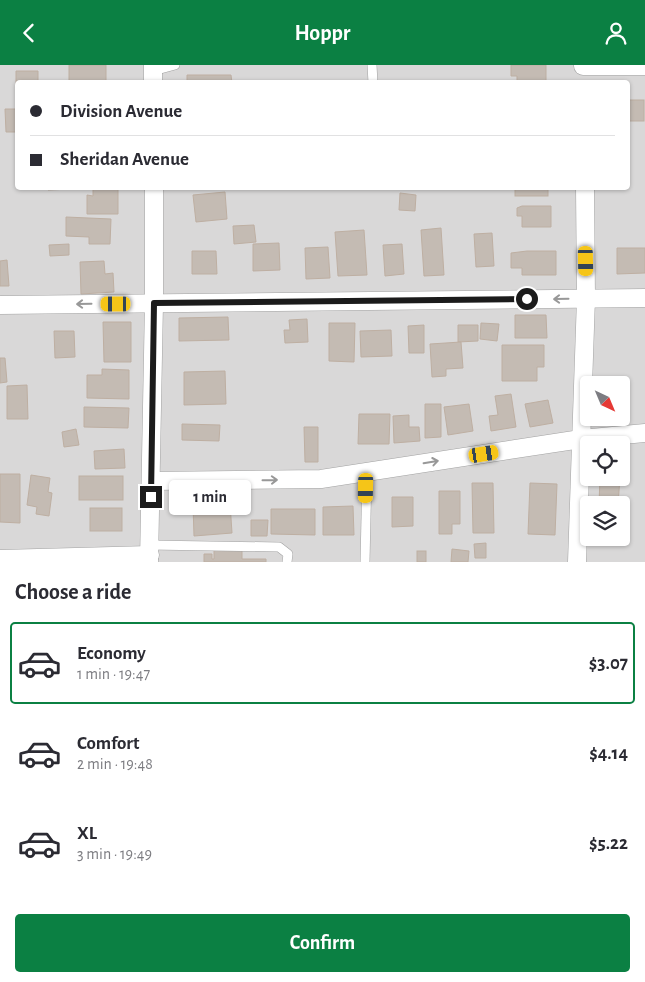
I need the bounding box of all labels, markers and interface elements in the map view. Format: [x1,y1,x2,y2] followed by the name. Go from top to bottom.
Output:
[15,19,43,47] icon: back
[602,19,630,47] icon: person
[294,22,351,44] text: Hoppr
[60,102,182,121] text: Division Avenue
[60,150,189,169] text: Sheridan Avenue
[578,246,593,276] car
[516,288,538,310] route start
[554,294,570,304] one-way arrow
[101,297,131,312] car
[76,299,92,309] one-way arrow
[580,376,630,426] north arrow
[580,376,630,546] map controls
[580,436,630,486] button: locate
[468,444,499,464] car
[423,457,439,467] one-way arrow
[358,473,373,503] car
[262,475,278,485] one-way arrow
[168,479,251,515] callout: 1 min
[140,486,162,508] route end
[193,489,227,505] text: 1 min
[580,496,630,546] button: layers
[15,581,131,603] text: Choose a ride
[17,641,62,686] icon: car
[77,644,146,663] text: Economy
[589,654,628,673] text: $3.07
[77,666,150,682] text: 1 min · 19:47
[17,731,62,776] icon: car
[77,734,139,753] text: Comfort
[589,744,628,763] text: $4.14
[77,756,153,772] text: 2 min · 19:48
[17,821,62,866] icon: car
[77,824,97,843] text: XL
[589,834,628,853] text: $5.22
[77,846,152,862] text: 3 min · 19:49
[15,914,630,972] button: Confirm

